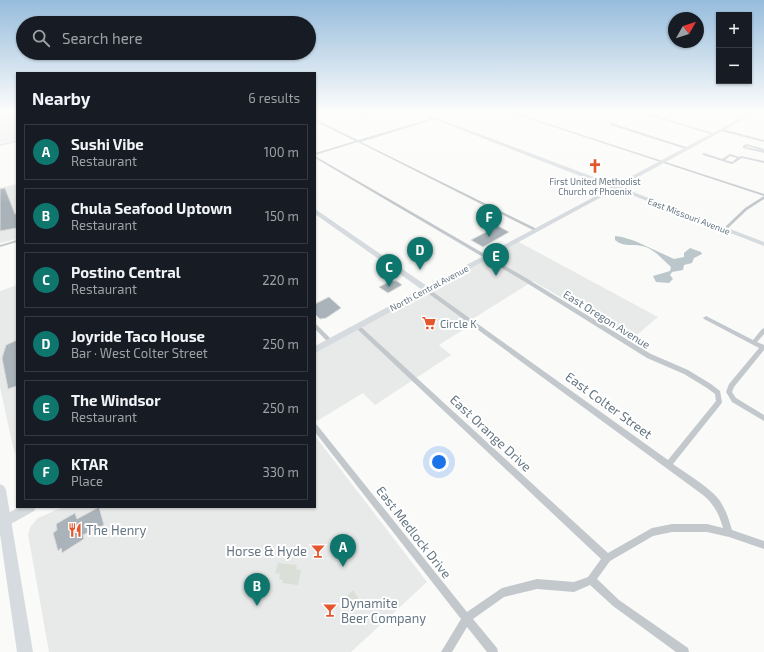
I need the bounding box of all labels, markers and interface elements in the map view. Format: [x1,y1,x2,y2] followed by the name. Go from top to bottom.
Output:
[668,12,704,48] north arrow
[716,12,752,84] map controls
[716,12,752,48] button: +
[16,16,316,60] search box
[30,27,52,49] icon: search
[62,29,143,47] text: Search here
[716,48,752,84] button: −
[32,88,90,108] text: Nearby
[248,90,300,106] text: 6 results
[71,135,144,153] text: Sushi Vibe
[42,144,50,160] text: A
[264,144,299,160] text: 100 m
[71,153,137,169] text: Restaurant
[587,158,603,174] church icon: First United Methodist Church of Phoenix
[549,176,641,197] place label: First United Methodist Church of Phoenix
[646,195,732,237] street label: East Missouri Avenue
[71,199,232,217] text: Chula Seafood Uptown
[476,204,502,237] pin: F
[42,208,50,224] text: B
[265,208,299,224] text: 150 m
[71,217,137,233] text: Restaurant
[407,237,433,270] pin: D
[483,243,509,276] pin: E
[376,254,402,287] pin: C
[71,263,181,281] text: Postino Central
[388,263,470,313] street label: North Central Avenue
[42,272,50,288] text: C
[262,272,299,288] text: 220 m
[71,281,137,297] text: Restaurant
[561,287,653,351] street label: East Oregon Avenue
[421,315,437,331] supermarket icon: Circle K
[440,317,477,330] place label: Circle K
[71,327,205,345] text: Joyride Taco House
[42,336,50,352] text: D
[263,336,299,352] text: 250 m
[71,345,208,361] text: Bar · West Colter Street
[562,368,656,442] street label: East Colter Street
[71,391,161,409] text: The Windsor
[447,391,535,475] street label: East Orange Drive
[42,400,50,416] text: E
[263,400,299,416] text: 250 m
[71,409,137,425] text: Restaurant
[429,452,449,472] your location
[71,455,108,473] text: KTAR
[42,464,50,480] text: F
[262,464,299,480] text: 330 m
[71,473,103,489] text: Place
[373,483,455,581] street label: East Medlock Drive
[67,522,83,538] restaurant icon: The Henry
[86,522,146,538] place label: The Henry
[330,534,356,567] pin: A
[226,543,307,559] place label: Horse & Hyde
[310,543,326,559] bar icon: Horse & Hyde
[244,573,270,606] pin: B
[341,595,426,626] place label: Dynamite Beer Company
[322,602,338,618] bar icon: Dynamite Beer Company

